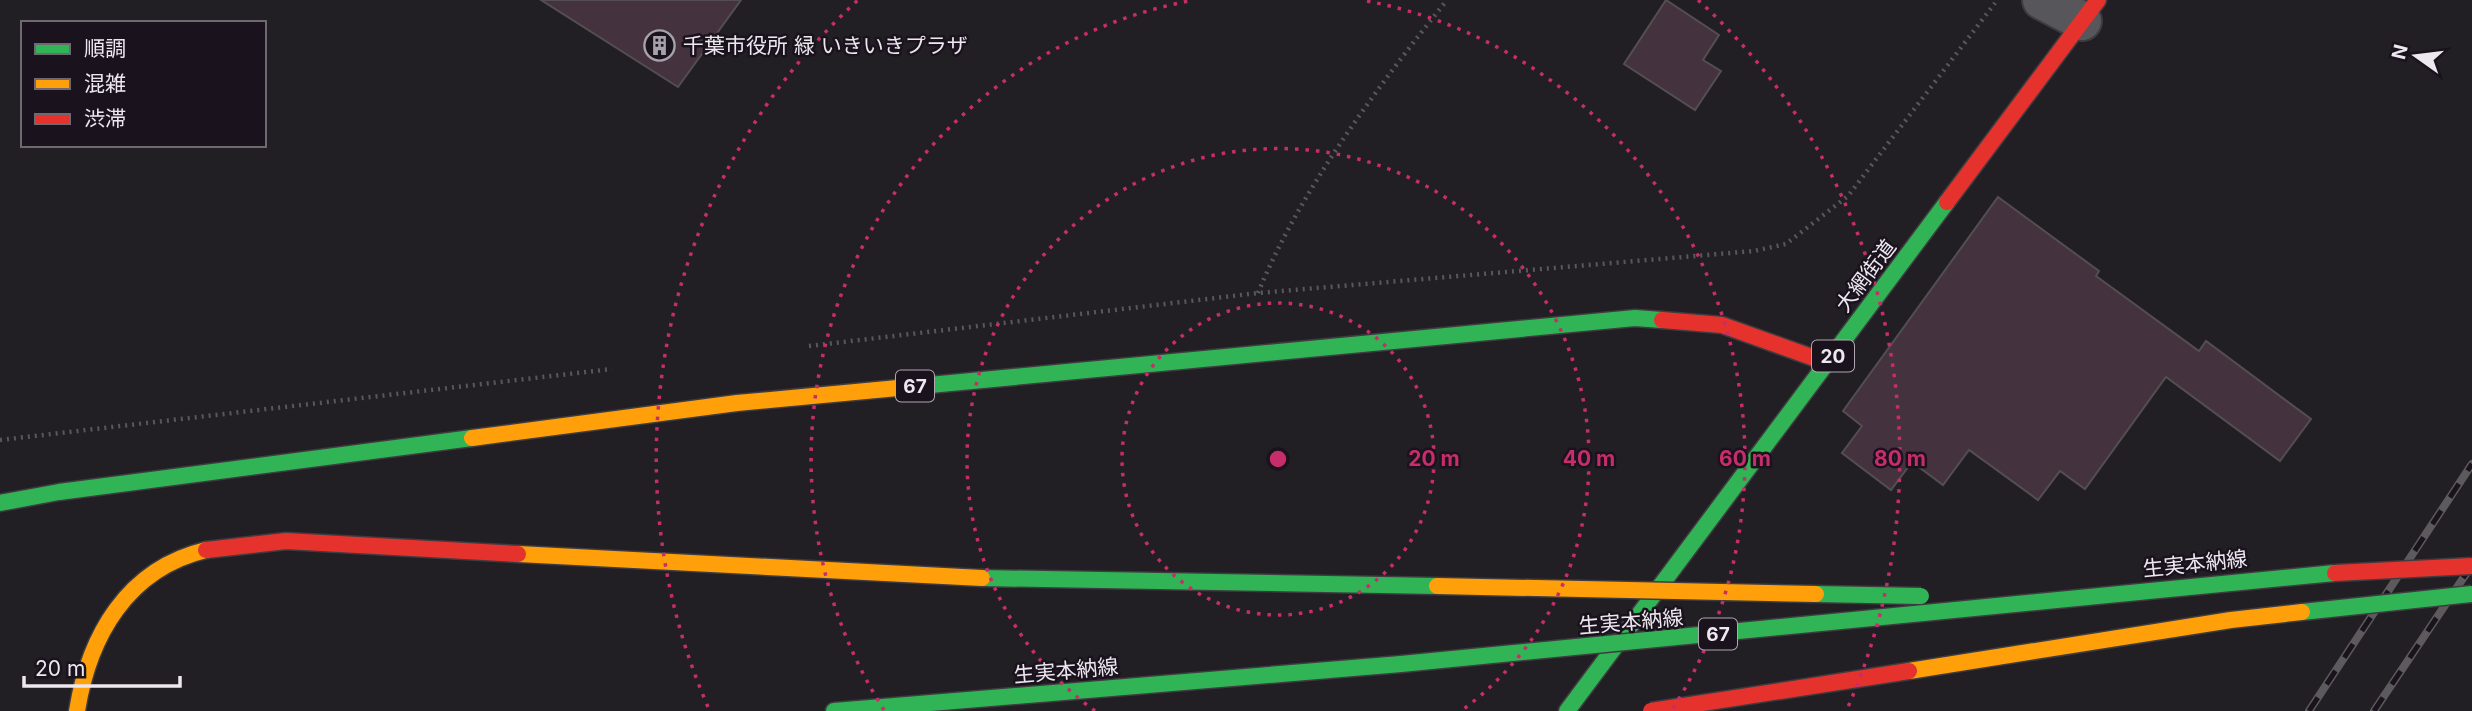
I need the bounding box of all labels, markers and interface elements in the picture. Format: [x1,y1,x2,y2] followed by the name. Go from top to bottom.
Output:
[21,21,266,147] legend
[2381,21,2451,91] north arrow
[643,29,677,63] building icon: 千葉市役所 緑 いきいきプラザ
[683,33,968,58] place label: 千葉市役所 緑 いきいきプラザ
[84,36,126,61] text: 順調
[2387,42,2413,62] text: N
[84,71,126,96] text: 混雑
[84,106,126,131] text: 渋滞
[1830,235,1901,317] street label: 大網街道
[1812,340,1854,372] road number: 20
[896,370,934,402] road number: 67
[1408,446,1460,471] text: 20 m
[1563,446,1615,471] text: 40 m
[1719,446,1771,471] text: 60 m
[1874,446,1926,471] text: 80 m
[1266,447,1290,471] centre of rings
[2141,546,2248,581] street label: 生実本納線
[1578,604,1684,639] street label: 生実本納線
[1699,618,1737,650] road number: 67
[24,644,180,688] scale bar
[1013,653,1119,688] street label: 生実本納線
[35,656,85,681] text: 20 m

